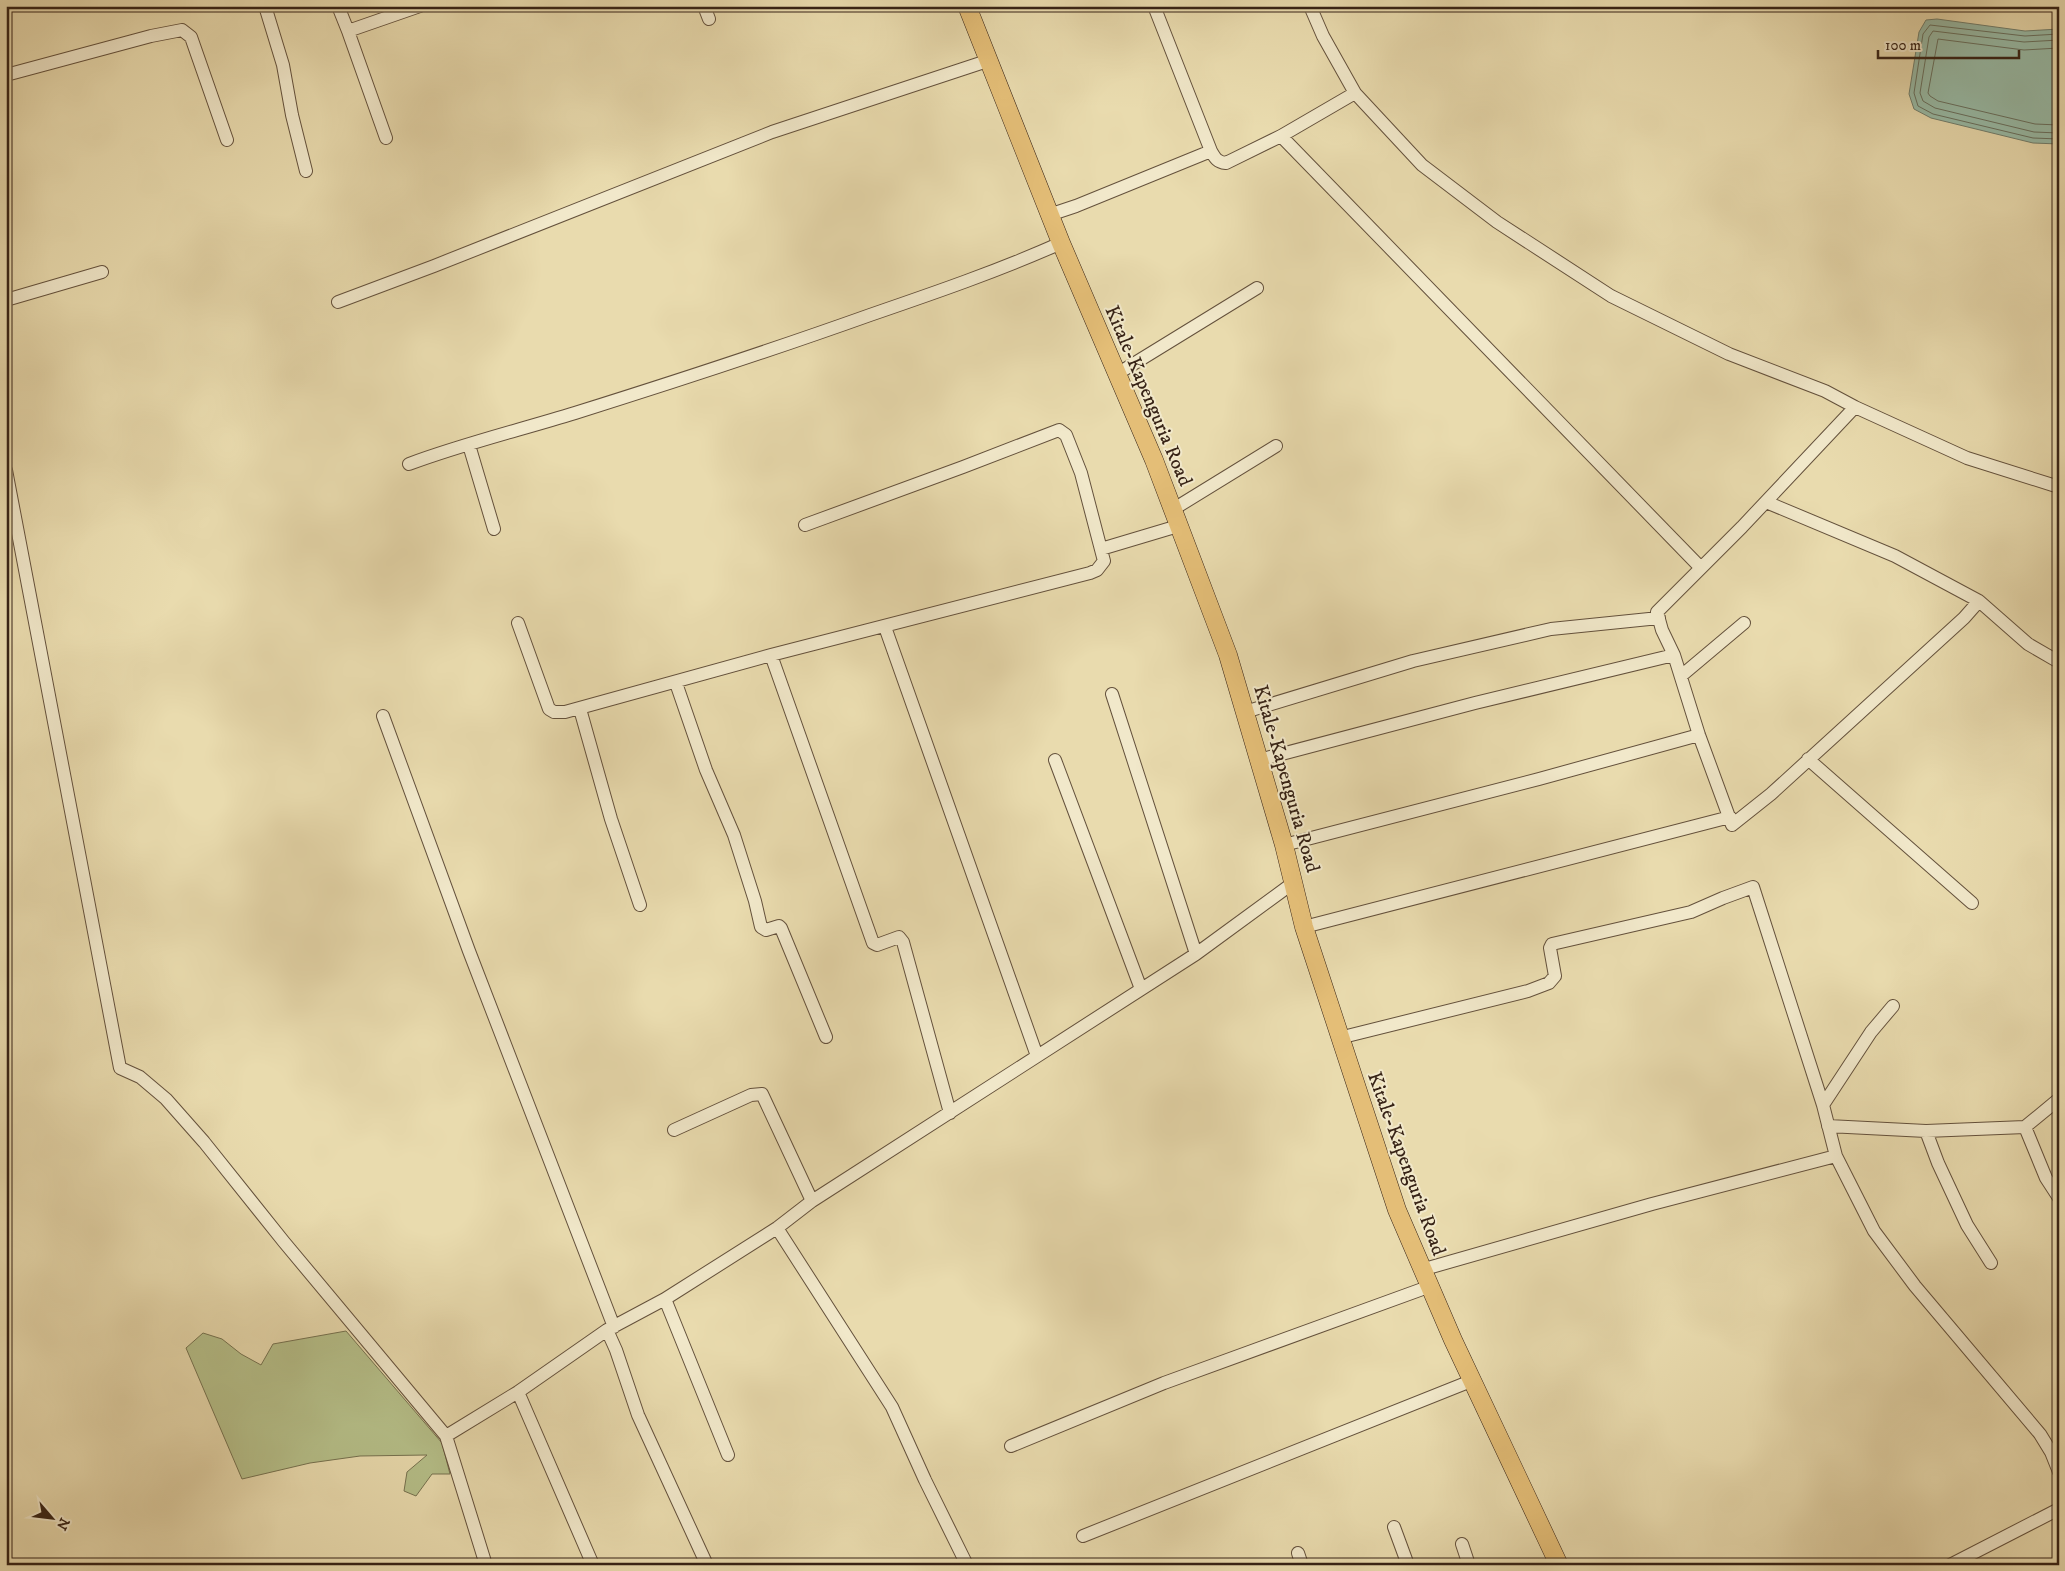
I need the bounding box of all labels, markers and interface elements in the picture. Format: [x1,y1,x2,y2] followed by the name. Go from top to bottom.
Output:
[1878,28,2019,60] scale bar
[1885,36,1921,55] text: 100 m
[1099,302,1197,490] street label: Kitale-Kapenguria Road
[1247,682,1325,876] street label: Kitale-Kapenguria Road
[1361,1069,1451,1259] street label: Kitale-Kapenguria Road
[28,1494,78,1544] north arrow
[52,1514,73,1533] text: N

